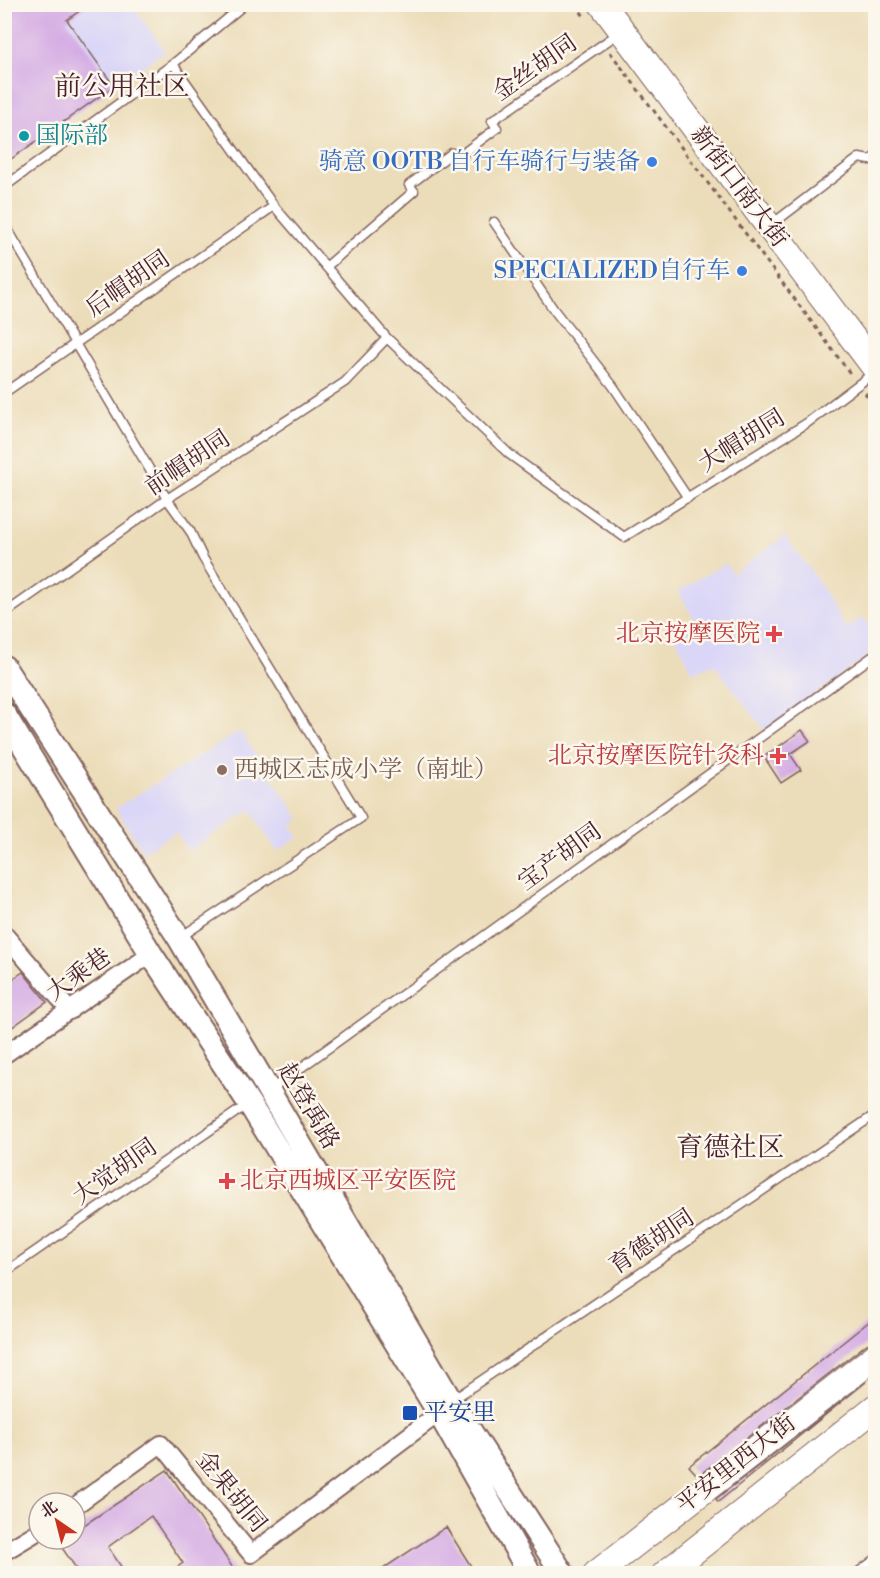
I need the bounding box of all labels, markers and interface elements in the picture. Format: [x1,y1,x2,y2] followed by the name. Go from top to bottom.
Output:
[487,28,583,108] street label: 金丝胡同
[55,70,190,104] district label: 前公用社区
[684,120,794,254] street label: 新街口南大街
[36,121,108,151] place label: 国际部
[17,129,31,143] marker: 国际部
[319,147,640,177] place label: 骑意 OOTB 自行车骑行与装备
[645,155,659,169] marker: 骑意 OOTB 自行车骑行与装备
[80,244,176,324] street label: 后帽胡同
[494,256,730,286] place label: SPECIALIZED自行车
[735,264,749,278] marker: SPECIALIZED自行车
[693,403,791,479] street label: 大帽胡同
[140,424,236,502] street label: 前帽胡同
[616,619,760,649] place label: 北京按摩医院
[765,625,783,643] marker: 北京按摩医院
[548,741,764,771] place label: 北京按摩医院针灸科
[769,747,787,765] marker: 北京按摩医院针灸科
[234,755,498,785] place label: 西城区志成小学（南址）
[215,763,229,777] marker: 西城区志成小学（南址）
[512,817,608,897] street label: 宝产胡同
[41,942,117,1008] street label: 大乘巷
[270,1057,346,1155] street label: 赵登禹路
[676,1131,784,1165] district label: 育德社区
[67,1132,163,1212] street label: 大觉胡同
[240,1166,456,1196] place label: 北京西城区平安医院
[218,1172,236,1190] marker: 北京西城区平安医院
[604,1203,700,1281] street label: 育德胡同
[424,1398,496,1428] place label: 平安里
[401,1404,419,1422] marker: 平安里
[670,1408,802,1520] street label: 平安里西大街
[189,1445,273,1539] street label: 金果胡同
[27,1491,87,1551] north arrow
[37,1497,61,1522] text: 北

